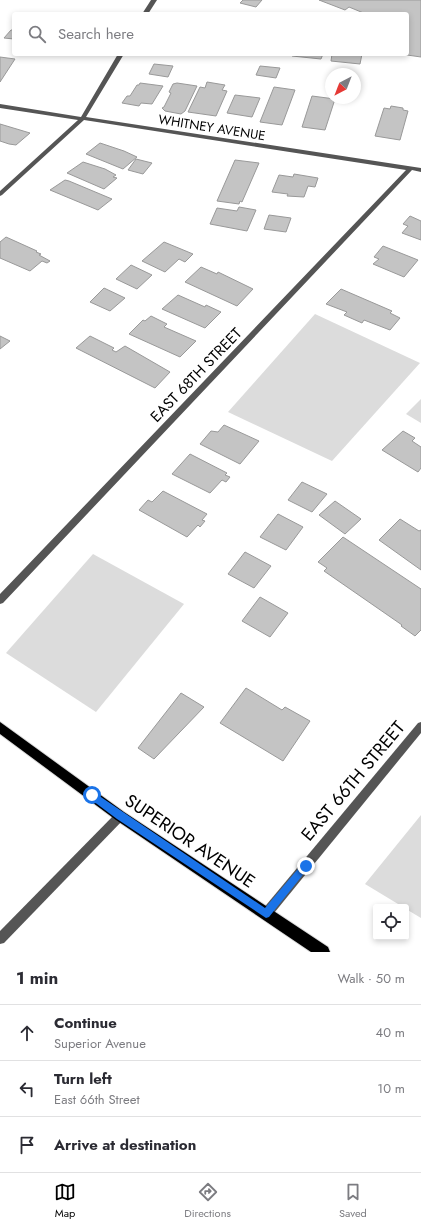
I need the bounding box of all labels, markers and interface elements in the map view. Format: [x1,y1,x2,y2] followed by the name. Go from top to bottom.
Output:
[12,12,409,56] search box
[26,23,48,45] icon: search
[58,23,134,45] text: Search here
[325,68,361,104] north arrow
[157,110,267,145] street label: WHITNEY AVENUE
[145,323,247,427] street label: EAST 68TH STREET
[295,715,411,847] street label: EAST 66TH STREET
[83,786,101,804] route start
[120,788,260,894] street label: SUPERIOR AVENUE
[297,857,315,875] route end
[373,904,409,940] map controls
[373,904,409,940] button: locate
[16,966,58,990] text: 1 min
[338,969,405,988] text: Walk · 50 m
[54,1012,117,1034] text: Continue
[16,1022,38,1044] icon: ahead
[376,1023,405,1042] text: 40 m
[54,1034,146,1053] text: Superior Avenue
[54,1068,112,1090] text: Turn left
[16,1078,38,1100] icon: left
[377,1079,405,1098] text: 10 m
[54,1090,140,1109] text: East 66th Street
[16,1134,38,1156] icon: arrive
[54,1134,196,1156] text: Arrive at destination
[54,1181,76,1221] tab: Map
[184,1181,231,1221] tab: Directions
[339,1181,367,1221] tab: Saved

